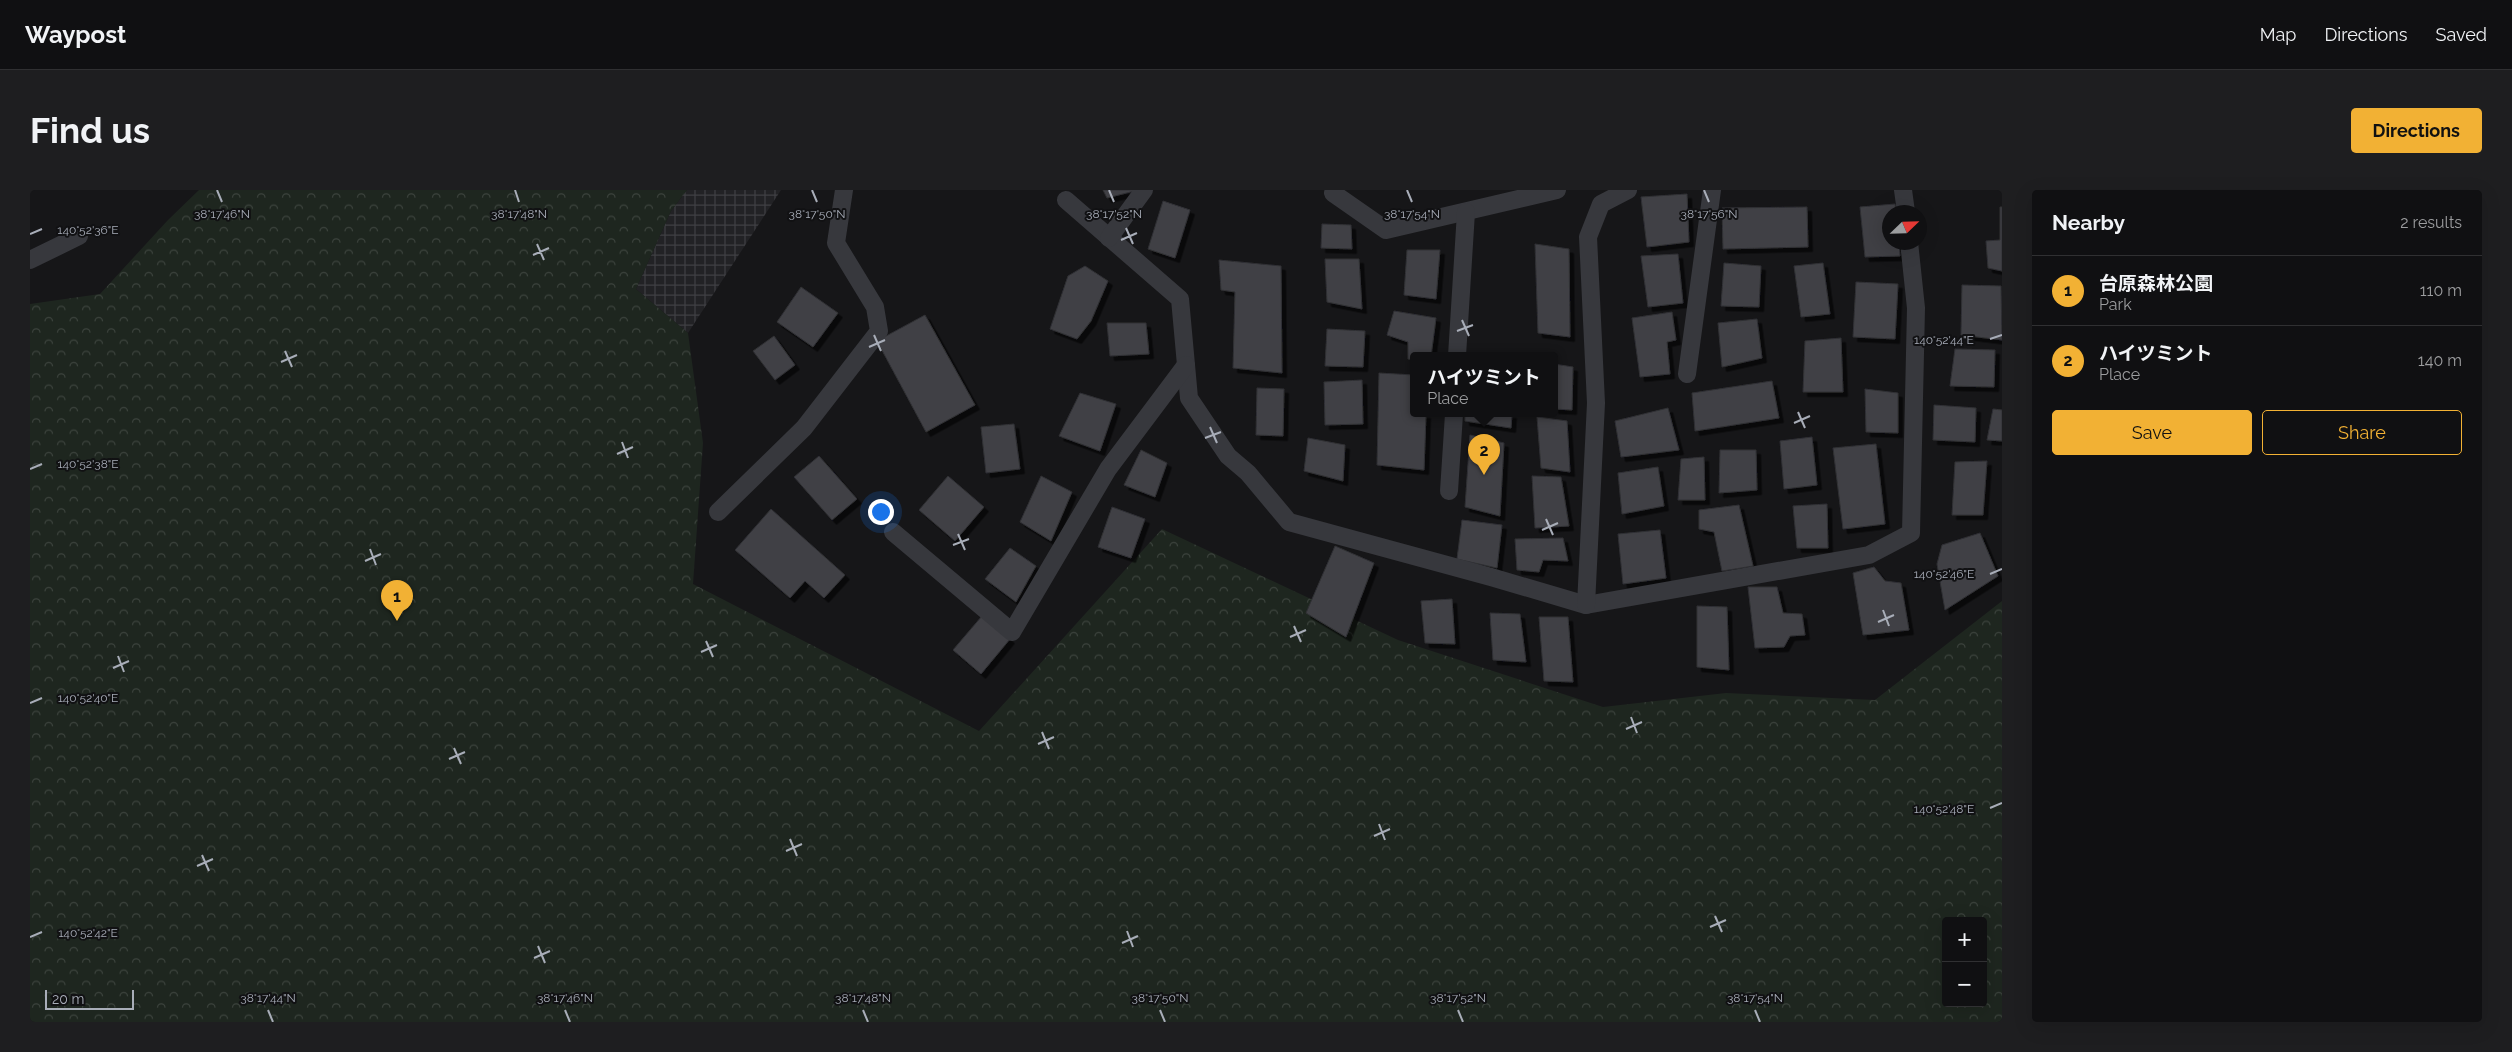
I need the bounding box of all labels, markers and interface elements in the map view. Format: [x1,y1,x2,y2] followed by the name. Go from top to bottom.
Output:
[25,20,126,49] text: Waypost
[2260,24,2296,45] text: Map
[2324,24,2408,45] text: Directions
[2436,24,2487,45] text: Saved
[2351,108,2482,153] button: Directions
[30,110,150,151] text: Find us
[1882,205,1927,250] north arrow
[194,207,250,221] text: 38°17'46"N
[491,207,547,221] text: 38°17'48"N
[789,207,845,221] text: 38°17'50"N
[1086,207,1142,221] text: 38°17'52"N
[1384,207,1440,221] text: 38°17'54"N
[1681,207,1737,221] text: 38°17'56"N
[2052,210,2125,235] text: Nearby
[2400,213,2462,232] text: 2 results
[57,223,119,237] text: 140°52'36"E
[2099,272,2213,294] text: 台原森林公園
[2064,281,2072,300] text: 1
[2420,281,2462,300] text: 110 m
[2099,295,2132,314] text: Park
[1914,333,1974,347] text: 140°52'44"E
[2099,342,2213,364] text: ハイツミント
[2063,351,2073,370] text: 2
[2418,351,2462,370] text: 140 m
[1410,352,1558,417] popup
[2099,365,2140,384] text: Place
[1427,366,1541,388] text: ハイツミント
[1427,389,1468,408] text: Place
[2052,410,2252,455] button: Save
[2262,410,2462,455] button: Share
[1468,434,1500,475] pin: 2
[57,457,119,471] text: 140°52'38"E
[868,499,894,525] your location
[1914,567,1974,581] text: 140°52'46"E
[381,580,413,621] pin: 1
[58,691,118,705] text: 140°52'40"E
[1914,802,1974,816] text: 140°52'48"E
[1942,917,1987,1007] map controls
[1942,917,1987,962] button: +
[58,926,118,940] text: 140°52'42"E
[1942,962,1987,1007] button: −
[45,987,134,1010] scale bar
[52,991,84,1007] text: 20 m
[240,991,296,1005] text: 38°17'44"N
[537,991,593,1005] text: 38°17'46"N
[835,991,891,1005] text: 38°17'48"N
[1132,991,1188,1005] text: 38°17'50"N
[1430,991,1486,1005] text: 38°17'52"N
[1727,991,1783,1005] text: 38°17'54"N

